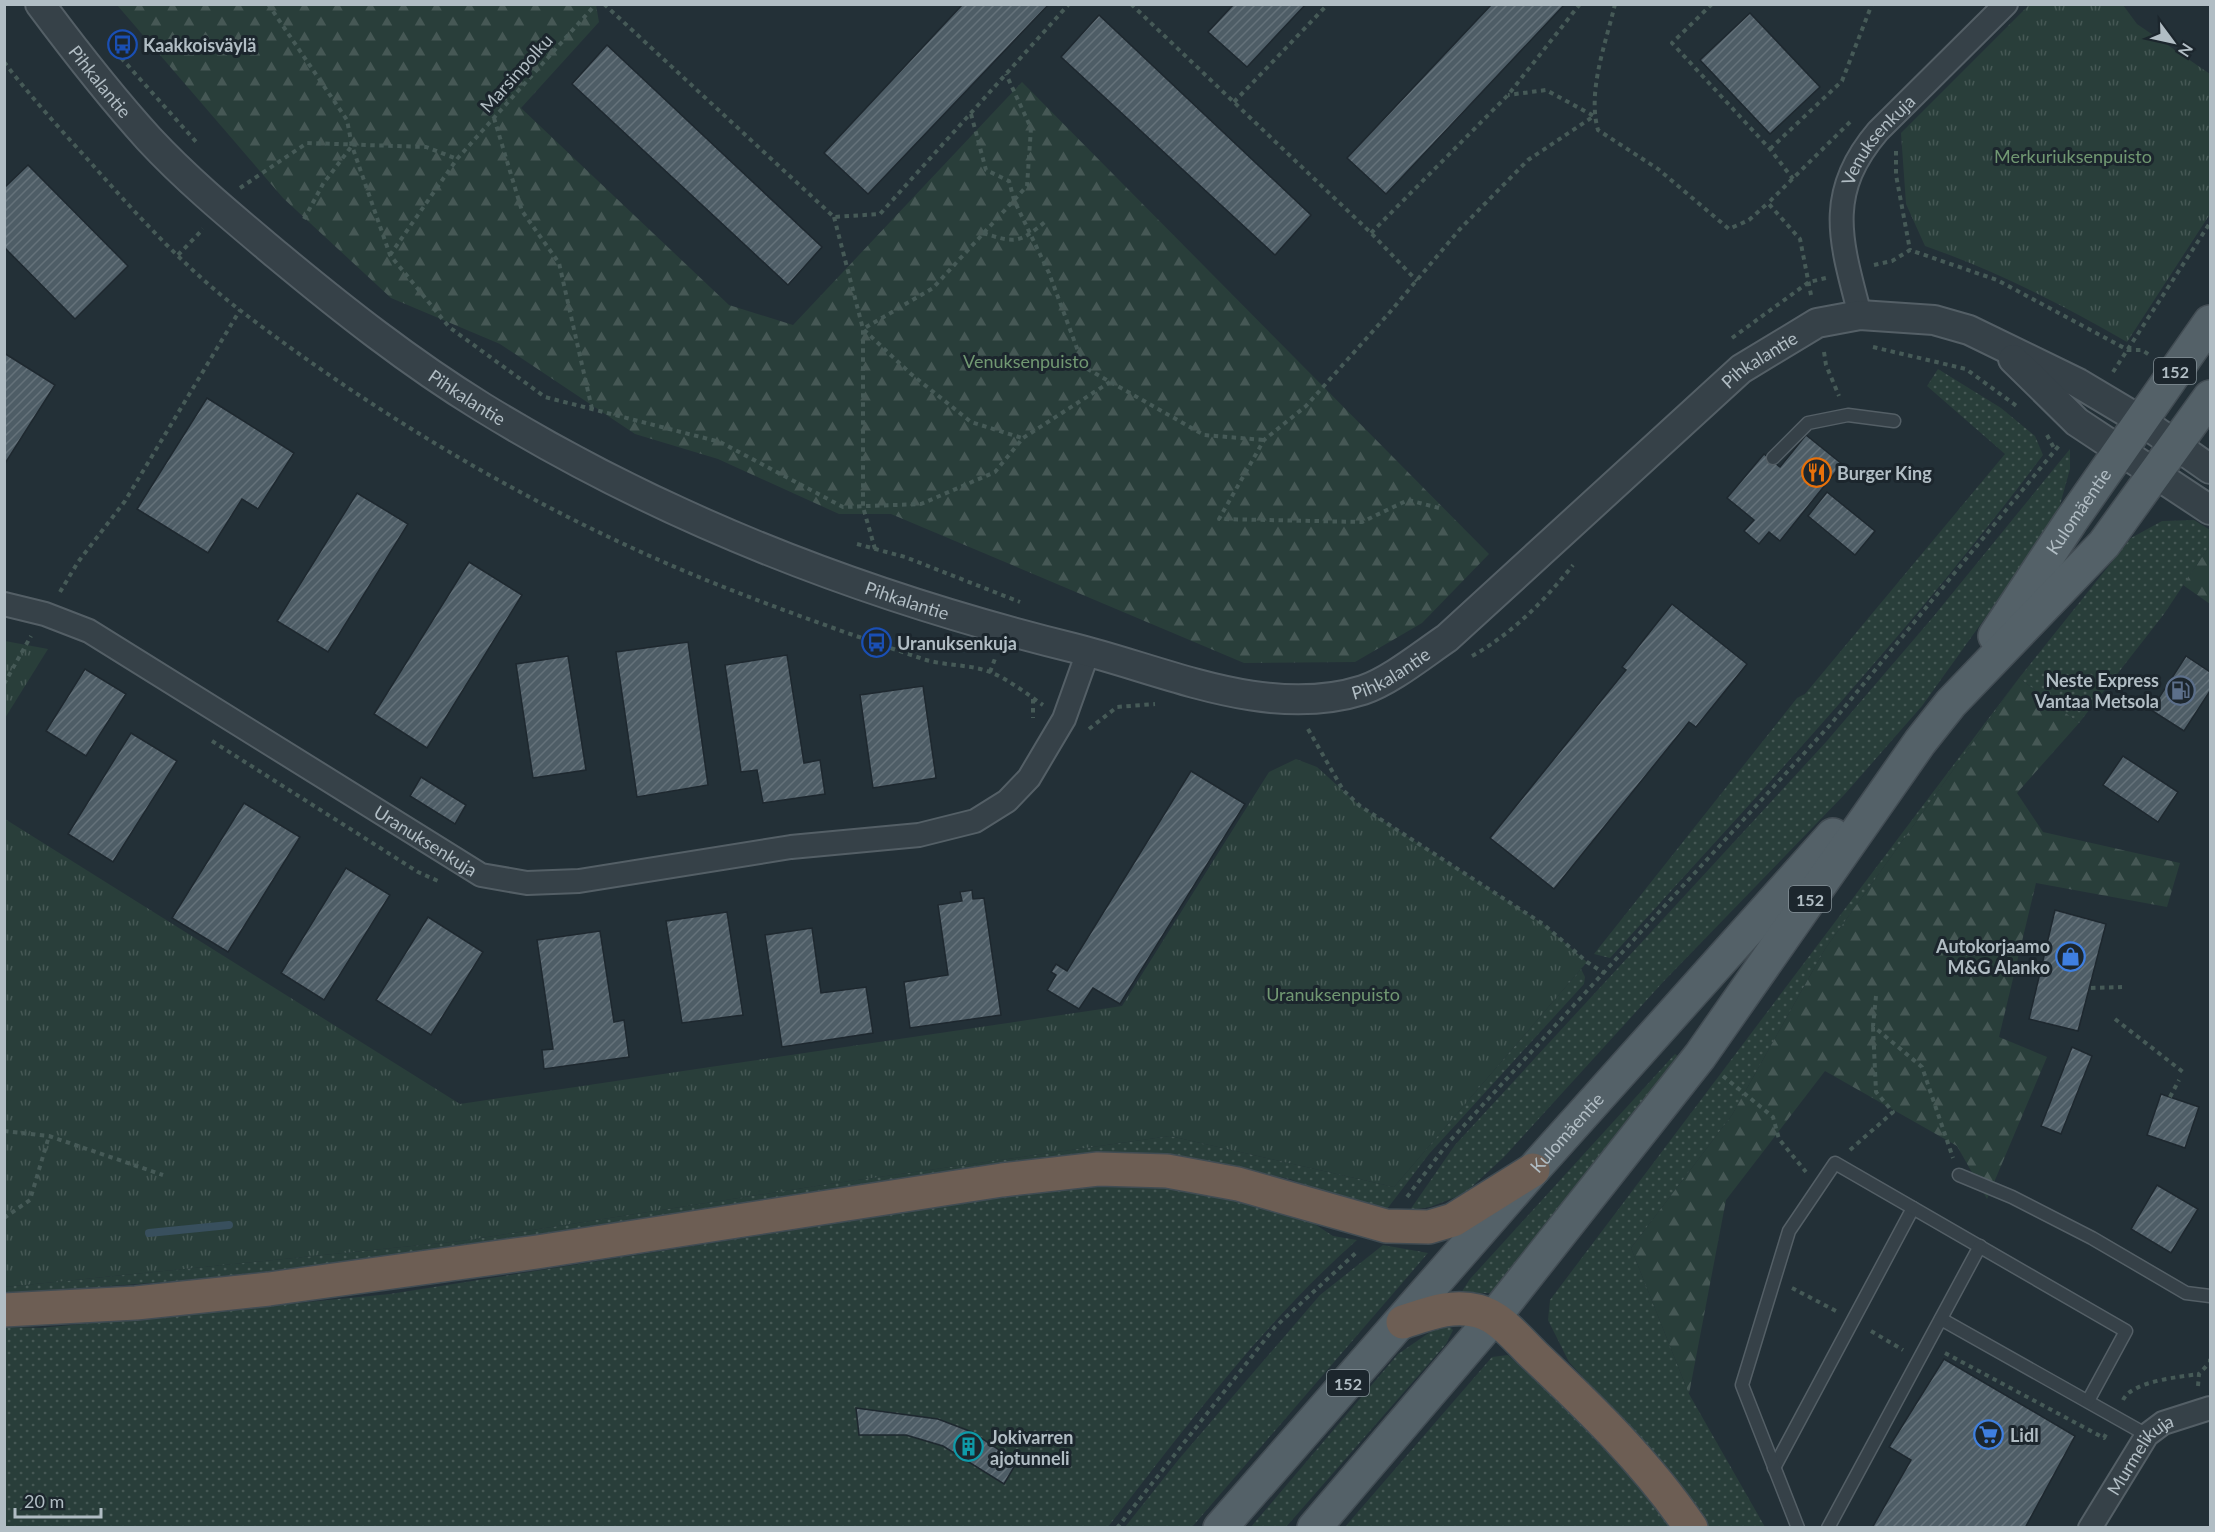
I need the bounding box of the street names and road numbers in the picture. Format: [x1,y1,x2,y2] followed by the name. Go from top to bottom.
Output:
[475,29,557,117] street label: Marsinpolku
[64,41,136,122] street label: Pihkalantie
[1836,90,1919,188] street label: Venuksenkuja
[1717,327,1801,393] street label: Pihkalantie
[2154,358,2196,384] road number: 152
[424,364,510,430] street label: Pihkalantie
[2041,464,2116,559] street label: Kulomäentie
[862,576,952,624] street label: Pihkalantie
[1349,643,1434,704] street label: Pihkalantie
[370,800,481,881] street label: Uranuksenkuja
[1789,886,1831,912] road number: 152
[1525,1088,1608,1177] street label: Kulomäentie
[1327,1370,1369,1396] road number: 152
[2102,1409,2176,1499] street label: Murmelikuja

